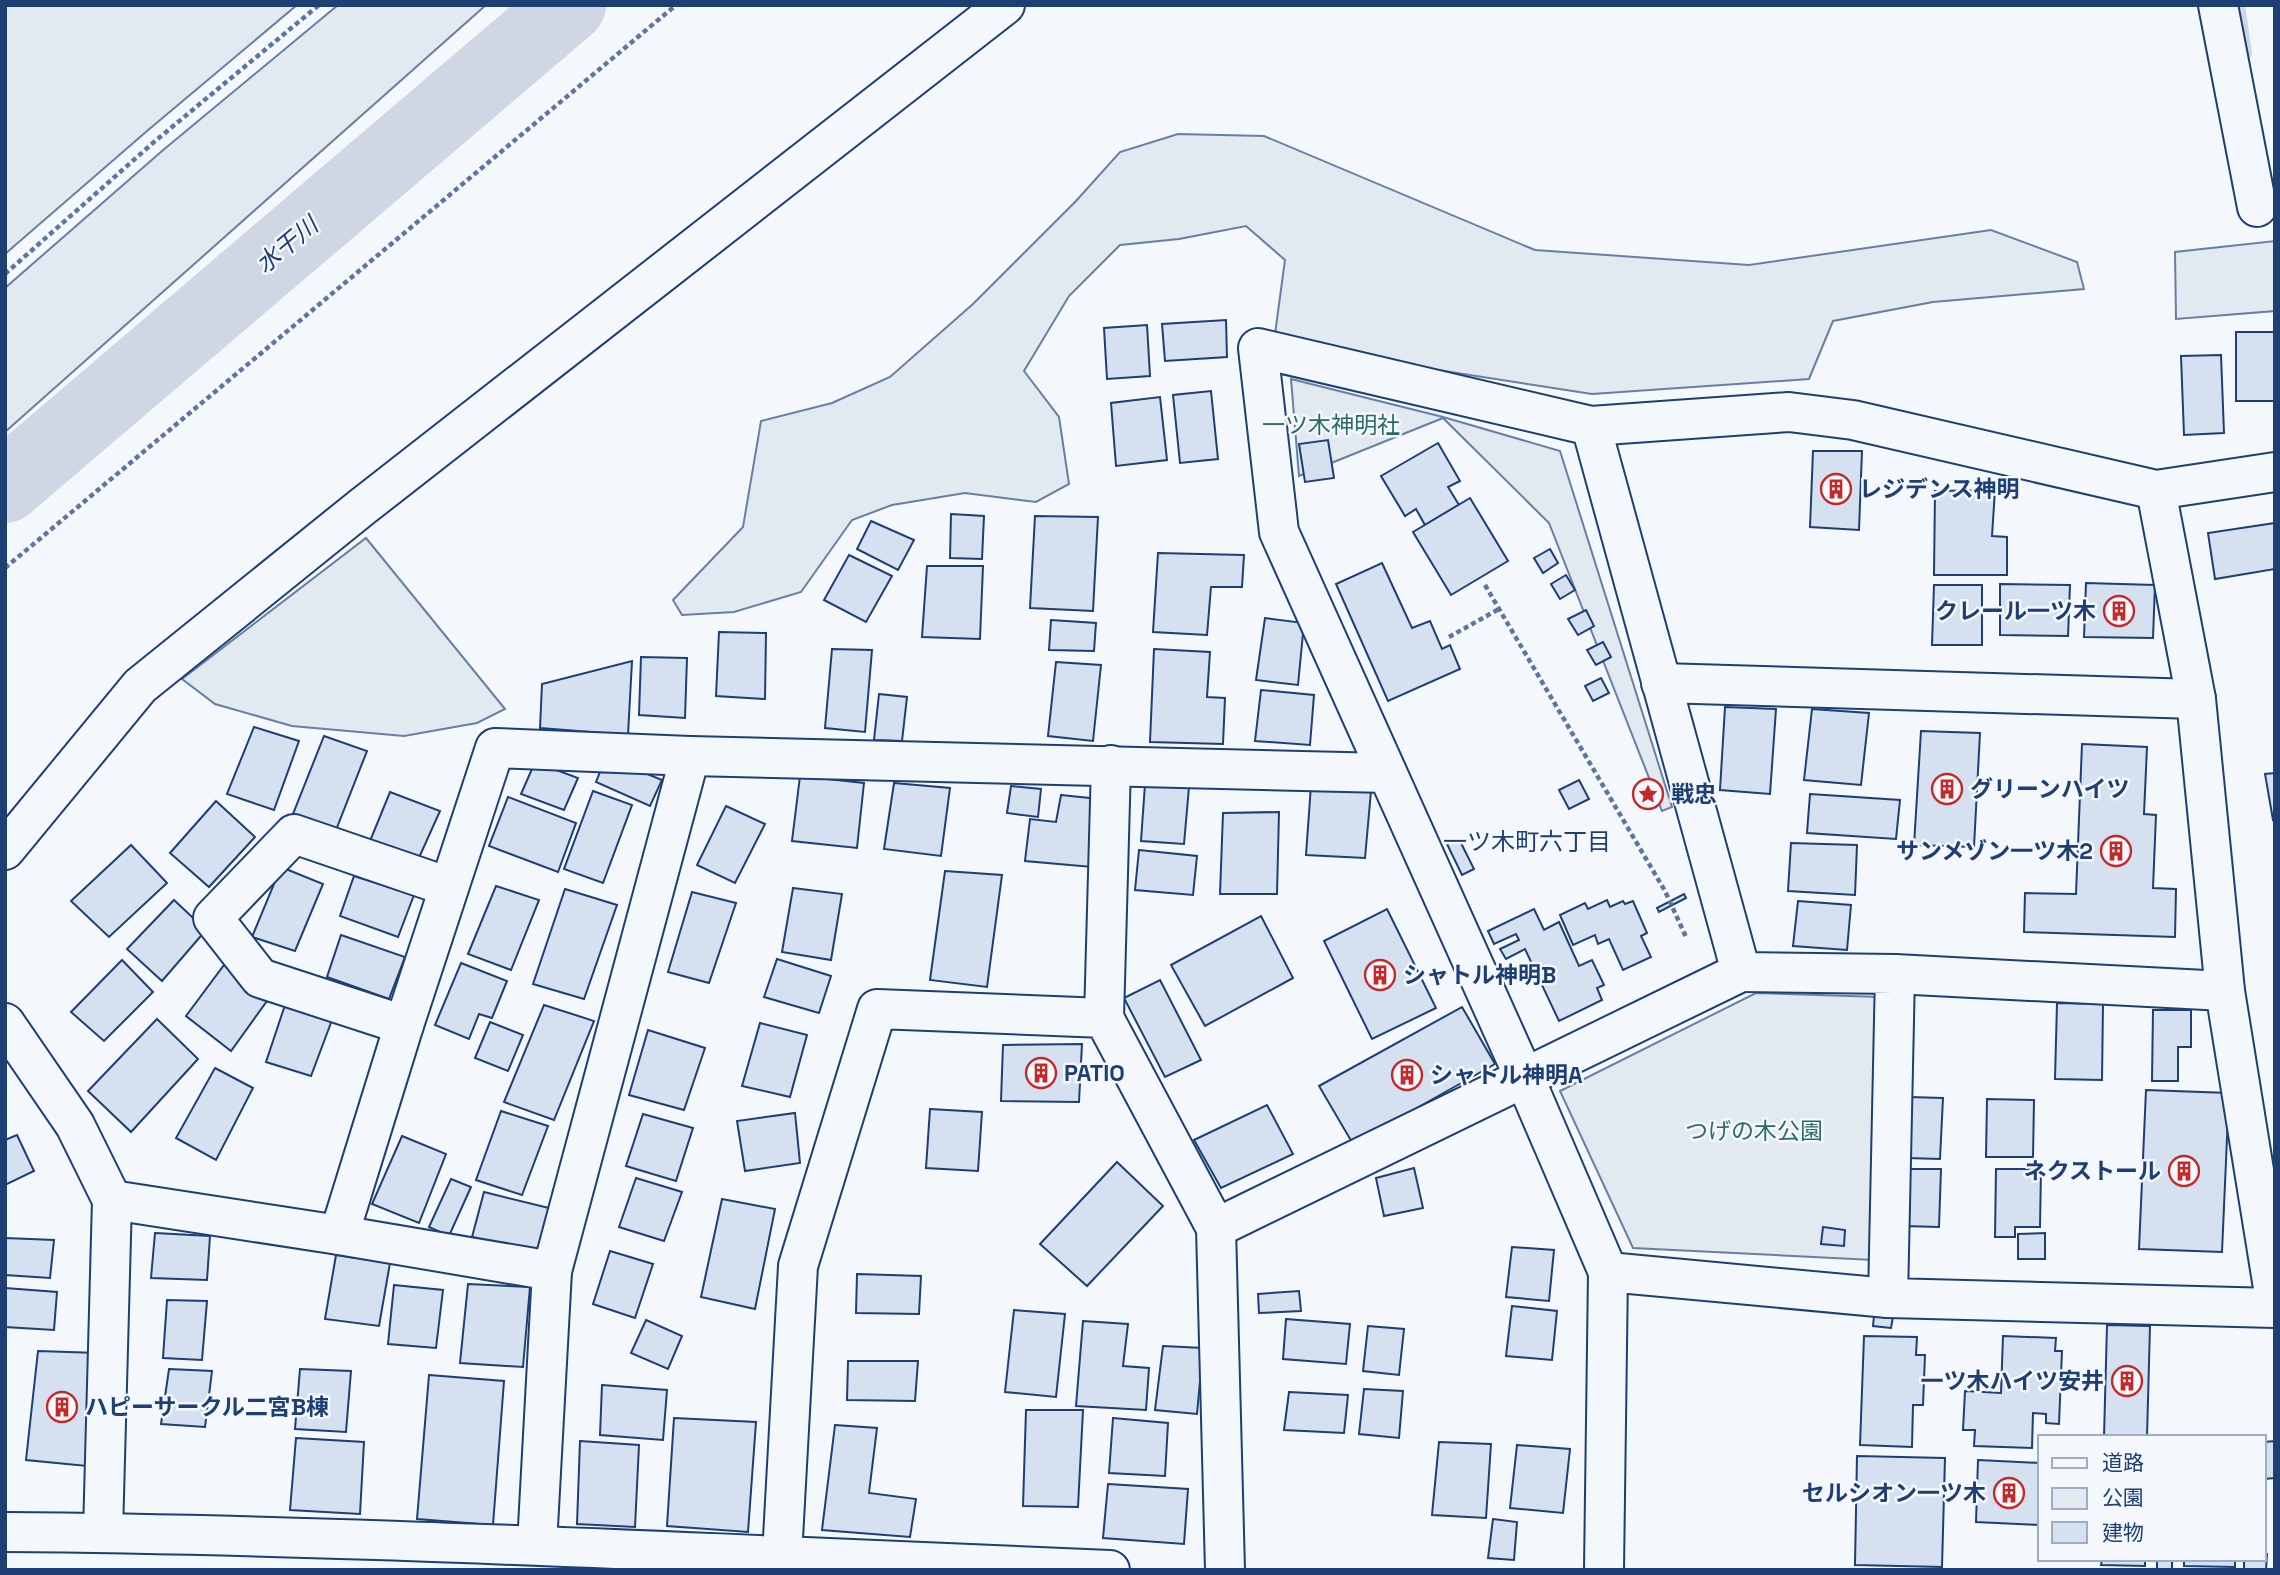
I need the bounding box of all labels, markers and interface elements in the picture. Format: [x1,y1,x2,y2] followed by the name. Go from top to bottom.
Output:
[249,208,327,280] water label: 水干川
[1262,410,1400,440] park label: 一ツ木神明社
[1819,472,1853,506] building icon: レジデンス神明
[1859,474,2020,504] place label: レジデンス神明
[2102,594,2136,628] building icon: クレール一ツ木
[1935,596,2096,626] place label: クレール一ツ木
[1930,772,1964,806] building icon: グリーンハイツ
[1970,774,2129,804] place label: グリーンハイツ
[1631,777,1665,811] place icon: 戦忠
[1671,779,1717,809] place label: 戦忠
[1443,826,1611,857] district label: 一ツ木町六丁目
[2099,834,2133,868] building icon: サンメゾン一ツ木2
[1896,836,2093,866] place label: サンメゾン一ツ木2
[1363,958,1397,992] building icon: シャトル神明B
[1403,960,1556,990] place label: シャトル神明B
[1024,1056,1058,1090] building icon: PATIO
[1064,1058,1125,1088] place label: PATIO
[1390,1058,1424,1092] building icon: シャトル神明A
[1430,1060,1583,1090] place label: シャトル神明A
[1685,1116,1823,1146] park label: つげの木公園
[2167,1154,2201,1188] building icon: ネクストール
[2024,1156,2161,1186] place label: ネクストール
[2110,1364,2144,1398] building icon: 一ツ木ハイツ安井
[1920,1366,2104,1396] place label: 一ツ木ハイツ安井
[45,1390,79,1424] building icon: ハピーサークル二宮B棟
[85,1392,329,1422] place label: ハピーサークル二宮B棟
[2038,1435,2266,1561] legend
[2102,1449,2144,1476] text: 道路
[1992,1476,2026,1510] building icon: セルシオン一ツ木
[1802,1478,1986,1508] place label: セルシオン一ツ木
[2102,1484,2144,1511] text: 公園
[2102,1519,2144,1546] text: 建物

